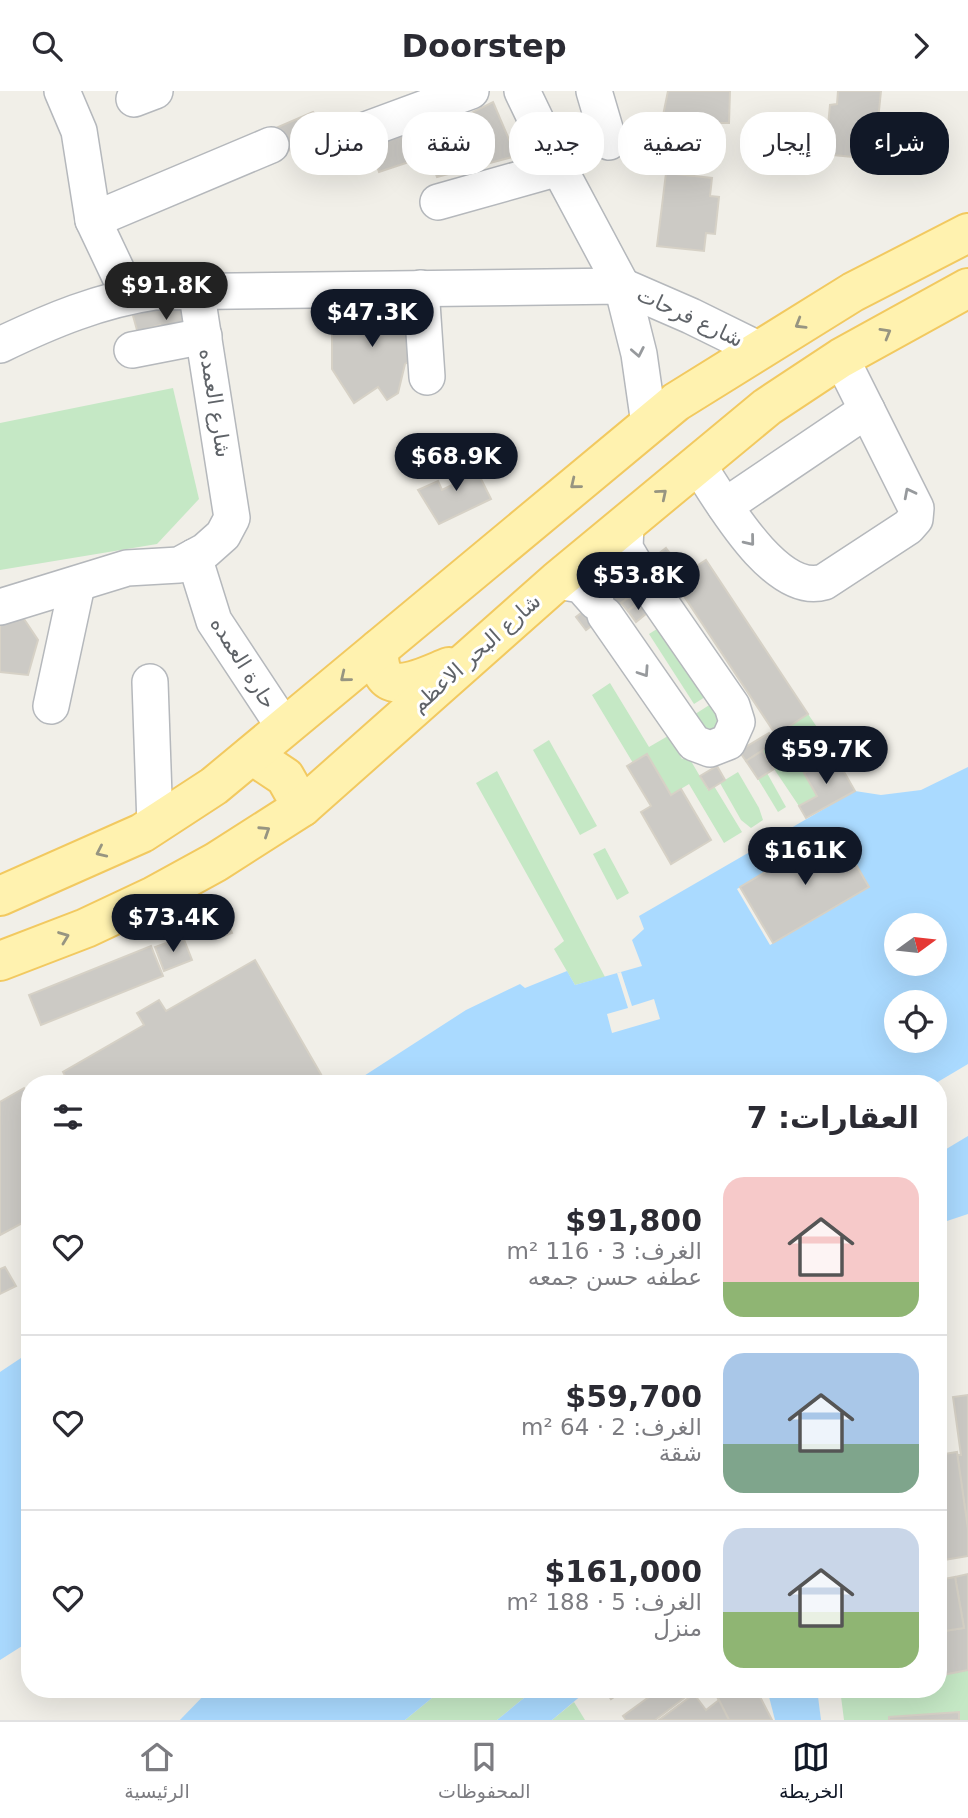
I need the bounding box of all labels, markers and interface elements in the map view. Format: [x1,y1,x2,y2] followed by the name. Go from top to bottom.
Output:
[28,27,66,65] icon: search
[401,27,567,65] text: Doorstep
[902,27,940,65] icon: forward
[290,112,388,175] chip: منزل
[402,112,495,175] chip: شقة
[509,112,604,175] chip: جديد
[618,112,726,175] chip: تصفية
[740,112,836,175] chip: إيجار
[850,112,949,175] chip: شراء
[109,263,223,322] pin: $91.8K
[121,272,211,298] text: $91.8K
[633,282,747,352] street label: شارع فرحات
[315,289,429,349] pin: $47.3K
[327,299,417,325] text: $47.3K
[795,315,808,328] one-way arrow
[879,328,891,341] one-way arrow
[630,346,645,358] one-way arrow
[195,347,235,459] street label: شارع العمده
[399,433,513,493] pin: $68.9K
[411,443,501,469] text: $68.9K
[571,475,583,488] one-way arrow
[903,488,917,501] one-way arrow
[654,490,667,502] one-way arrow
[741,534,754,546] one-way arrow
[581,553,695,612] pin: $53.8K
[593,562,683,588] text: $53.8K
[407,589,546,718] street label: شارع البحر الاعظم
[205,613,281,713] street label: حارة العمده
[636,664,649,677] one-way arrow
[340,668,352,681] one-way arrow
[769,727,883,786] pin: $59.7K
[781,736,871,762] text: $59.7K
[257,826,270,839] one-way arrow
[756,827,854,887] pin: $161K
[764,837,846,863] text: $161K
[96,844,108,858] one-way arrow
[116,895,230,954] pin: $73.4K
[128,904,218,930] text: $73.4K
[884,913,947,977] north arrow
[884,913,947,1053] map controls
[57,931,69,945] one-way arrow
[884,990,947,1053] button: locate
[49,1098,87,1136] icon: filters
[747,1100,919,1135] text: العقارات: 7
[565,1203,702,1238] text: $91,800
[779,1205,863,1289] icon: home
[49,1228,87,1266] icon: heart
[506,1238,702,1264] text: الغرف: 3 · 116 m²
[528,1264,702,1290] text: عطفه حسن جمعه
[565,1379,702,1414] text: $59,700
[779,1381,863,1465] icon: home
[49,1404,87,1442] icon: heart
[521,1414,702,1440] text: الغرف: 2 · 64 m²
[659,1440,702,1466] text: شقة
[544,1554,702,1589] text: $161,000
[779,1556,863,1640] icon: home
[49,1579,87,1617] icon: heart
[506,1589,702,1615] text: الغرف: 5 · 188 m²
[653,1615,702,1641] text: منزل
[124,1738,190,1802] tab: الرئيسية
[438,1738,531,1802] tab: المحفوظات
[779,1738,844,1802] tab: الخريطة

